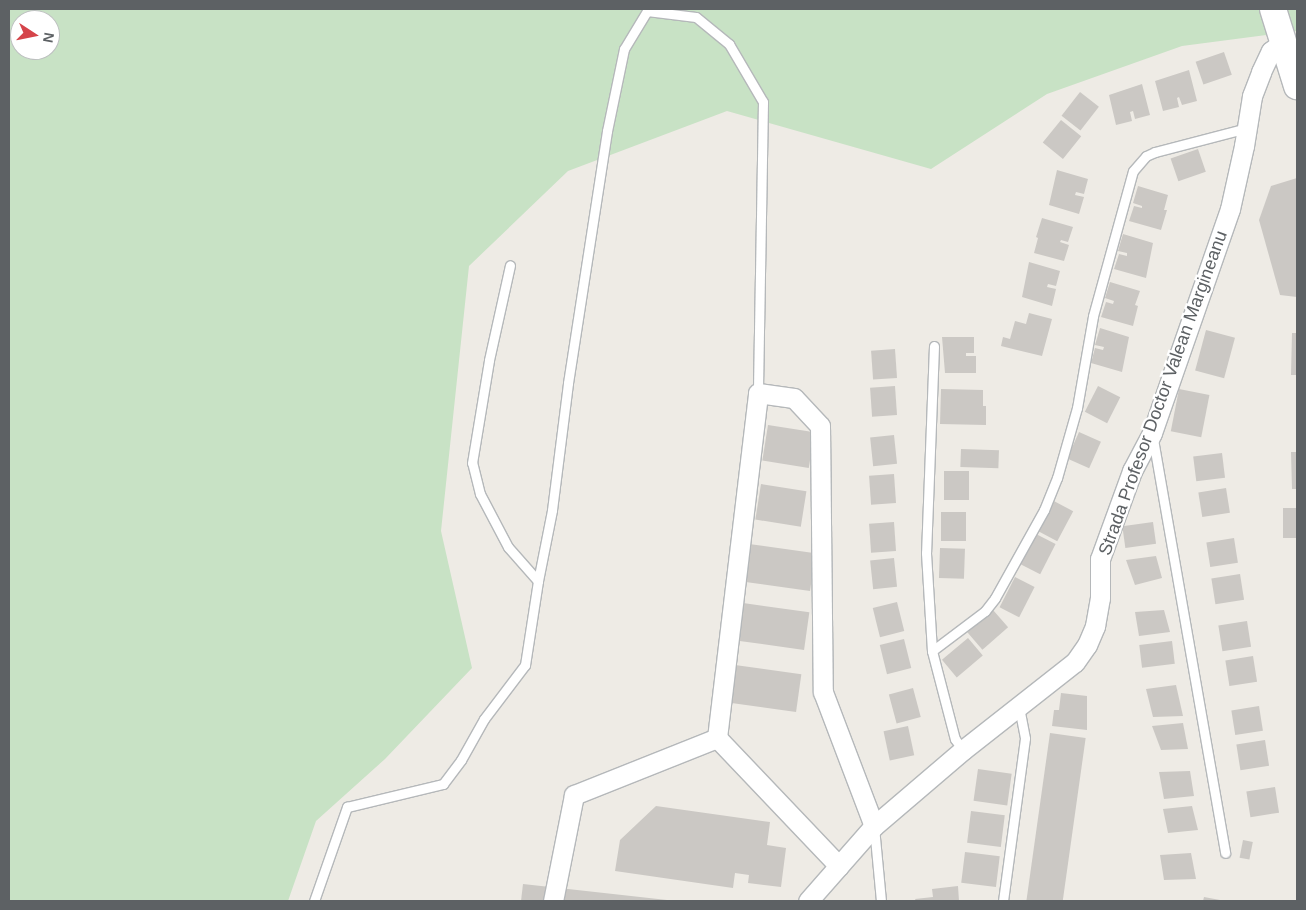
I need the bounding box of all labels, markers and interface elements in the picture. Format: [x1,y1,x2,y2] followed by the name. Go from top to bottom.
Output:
[10,10,60,60] north arrow
[40,31,58,44] text: N
[1094,228,1232,558] street label: Strada Profesor Doctor Valean Margineanu

